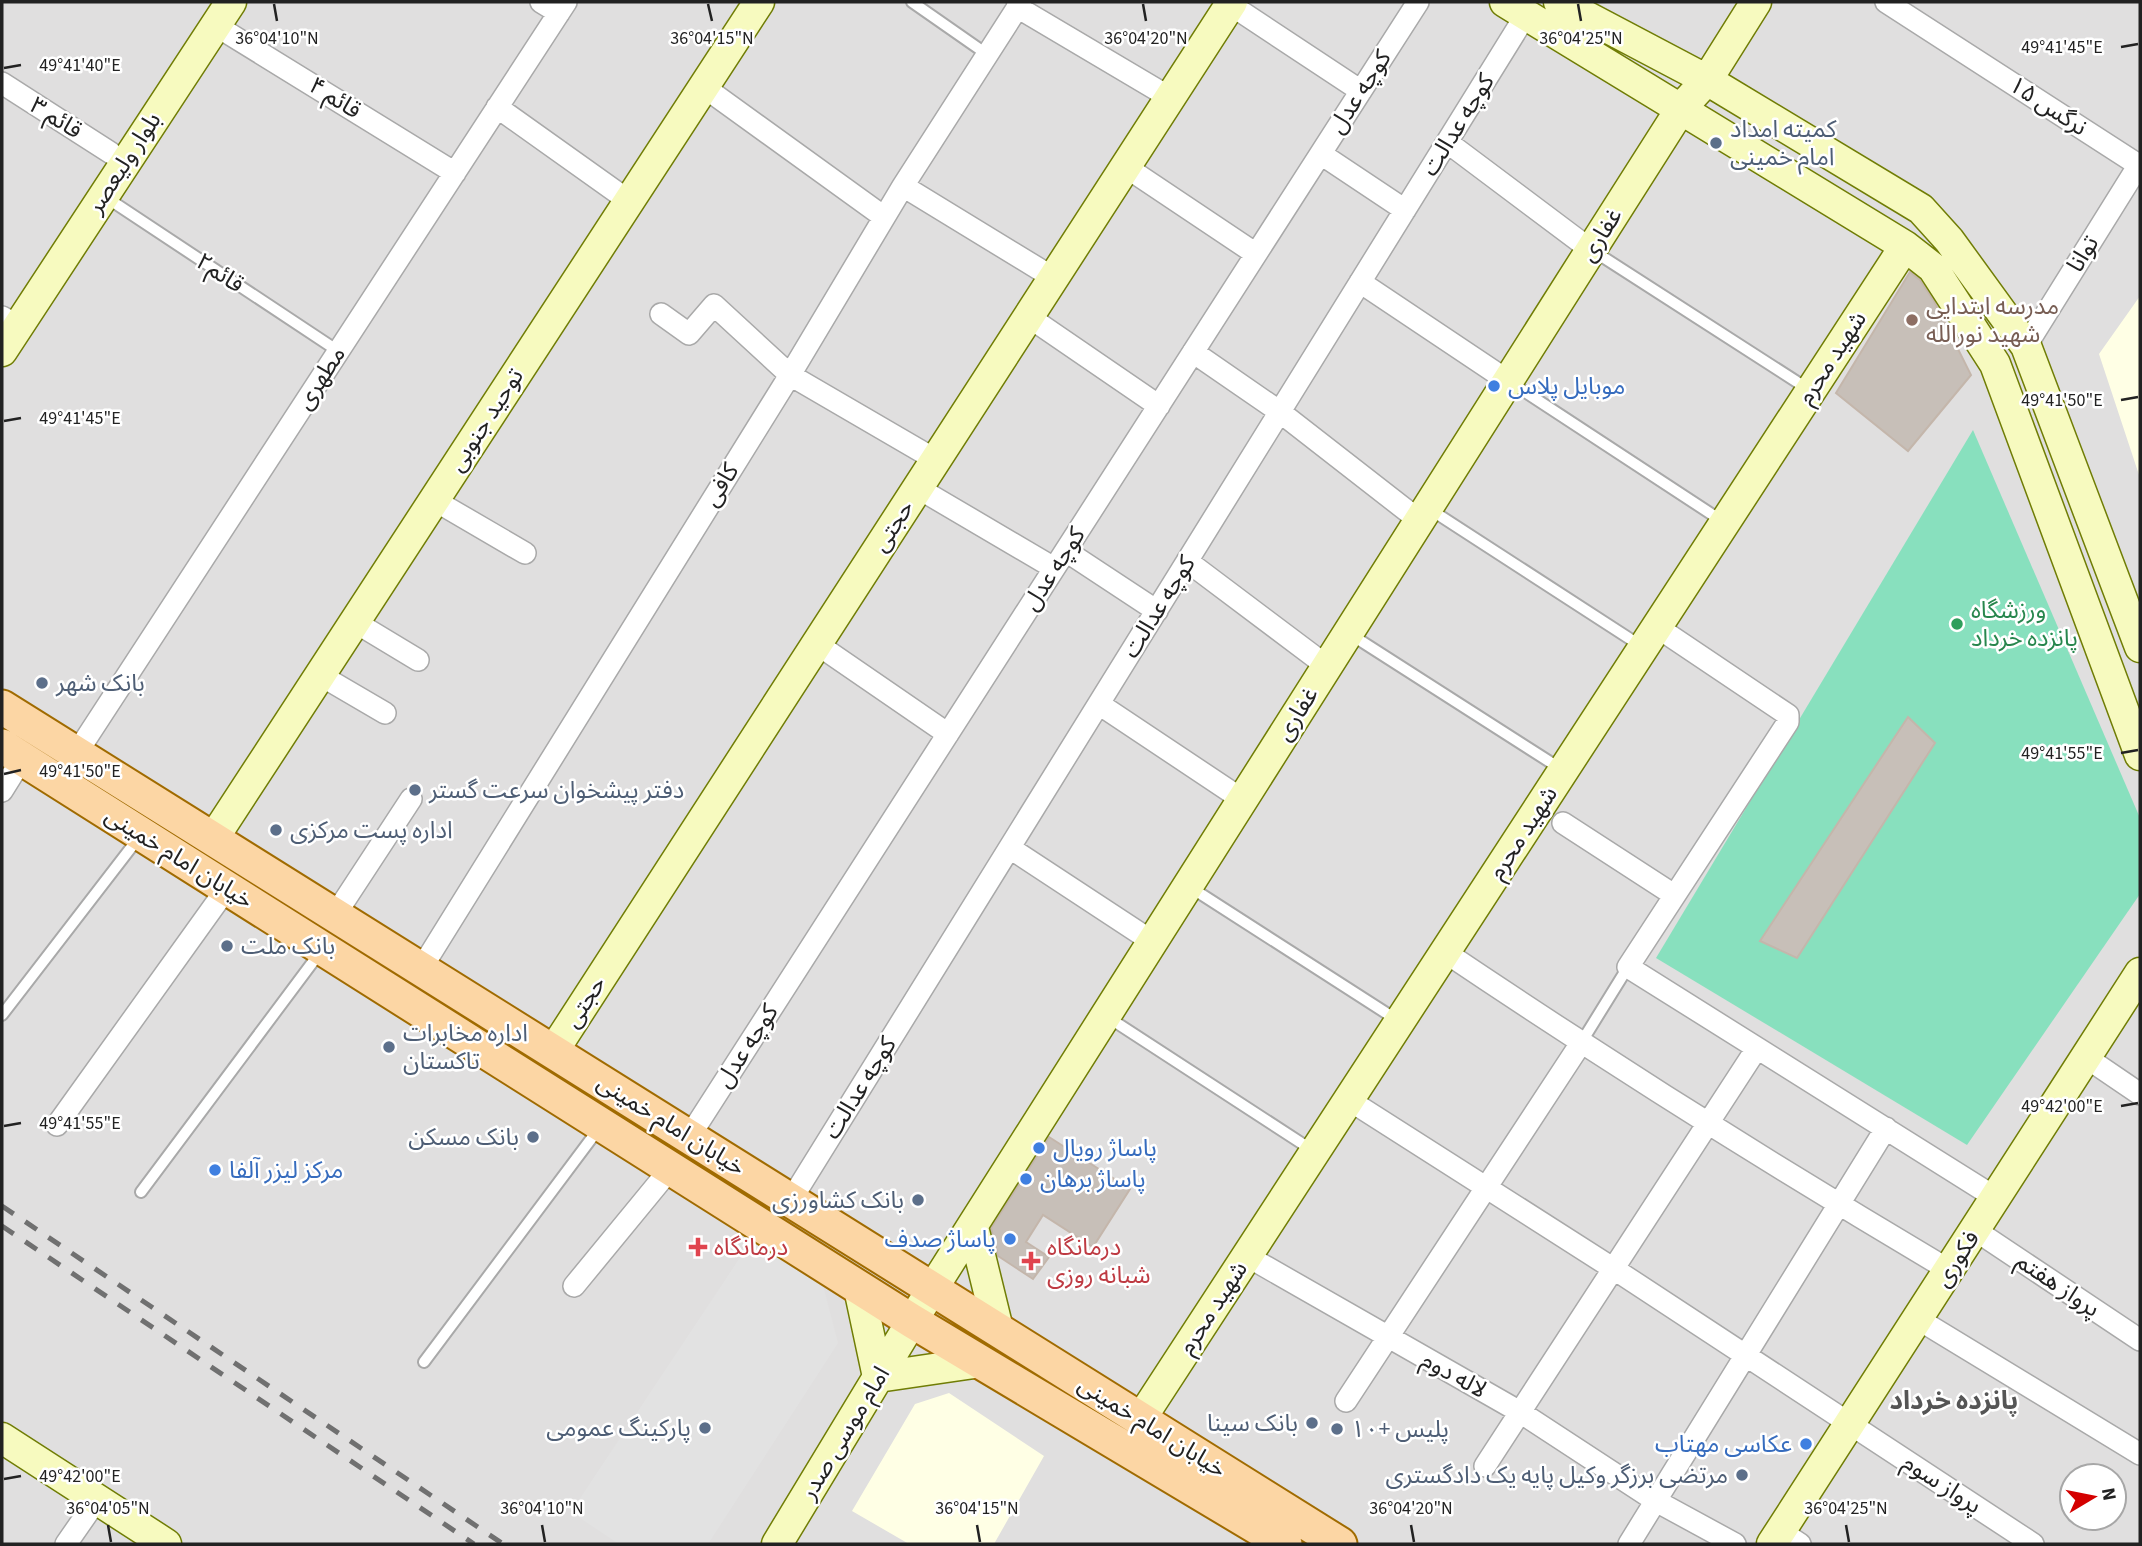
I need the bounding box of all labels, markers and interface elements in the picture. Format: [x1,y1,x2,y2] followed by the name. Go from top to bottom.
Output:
[235,26,319,51] text: 36°04'10"N
[670,26,754,51] text: 36°04'15"N
[1104,26,1188,51] text: 36°04'20"N
[1539,26,1623,51] text: 36°04'25"N
[2021,35,2103,60] text: 49°41'45"E
[1320,42,1401,141] street label: کوچه عدل
[39,53,121,78] text: 49°41'40"E
[1413,66,1504,183] street label: کوچه عدالت
[2002,67,2094,145] street label: نرگس ۱۵
[302,68,368,128] street label: قائم ۴
[23,88,89,148] street label: قائم ۳
[77,105,170,222] street label: بلوار ولیعصر
[1730,112,1837,175] place label: کمیته امداد امام خمینی
[1708,135,1724,151] marker: کمیته امداد امام خمینی
[1571,201,1631,269] street label: غفاری
[2058,229,2108,279] street label: توانا
[189,244,251,302] street label: قائم۲
[1926,289,2059,352] place label: مدرسه ابتدایی شهید نورالله
[1789,304,1875,412] street label: شهید محرم
[1904,312,1920,328] marker: مدرسه ابتدایی شهید نورالله
[287,339,355,417] street label: مطهری
[439,361,533,479] street label: توحید جنوبی
[1508,369,1625,404] place label: موبایل پلاس
[1486,378,1502,394] marker: موبایل پلاس
[2021,388,2103,413] text: 49°41'50"E
[39,406,121,431] text: 49°41'45"E
[694,456,748,513] street label: کافی
[863,493,923,559] street label: حجتی
[1014,519,1095,618] street label: کوچه عدل
[1114,548,1205,665] street label: کوچه عدالت
[1971,593,2078,656] place label: ورزشگاه پانزده خرداد
[1949,616,1965,632] marker: ورزشگاه پانزده خرداد
[55,666,145,701] place label: بانک شهر
[34,675,50,691] marker: بانک شهر
[1267,680,1327,748] street label: غفاری
[2021,741,2103,766] text: 49°41'55"E
[39,759,121,784] text: 49°41'50"E
[428,773,684,808] place label: دفتر پیشخوان سرعت گستر
[1480,779,1566,887] street label: شهید محرم
[407,782,423,798] marker: دفتر پیشخوان سرعت گستر
[98,798,260,918] street label: خیابان امام خمینی
[290,813,453,848] place label: اداره پست مرکزی
[268,822,284,838] marker: اداره پست مرکزی
[241,929,335,964] place label: بانک ملت
[219,938,235,954] marker: بانک ملت
[555,969,615,1035] street label: حجتی
[707,996,788,1095] street label: کوچه عدل
[403,1016,528,1079] place label: اداره مخابرات تاکستان
[815,1029,906,1146] street label: کوچه عدالت
[381,1039,397,1055] marker: اداره مخابرات تاکستان
[590,1065,752,1185] street label: خیابان امام خمینی
[2021,1094,2103,1119] text: 49°42'00"E
[39,1111,121,1136] text: 49°41'55"E
[408,1120,519,1155] place label: بانک مسکن
[525,1129,541,1145] marker: بانک مسکن
[1053,1131,1157,1166] place label: پاساژ رویال
[1031,1140,1047,1156] marker: پاساژ رویال
[229,1153,343,1188] place label: مرکز لیزر آلفا
[207,1162,223,1178] marker: مرکز لیزر آلفا
[1040,1162,1146,1197] place label: پاساژ برهان
[1018,1171,1034,1187] marker: پاساژ برهان
[772,1183,904,1218] place label: بانک کشاورزی
[910,1192,926,1208] marker: بانک کشاورزی
[884,1222,996,1257] place label: پاساژ صدف
[1926,1224,1988,1294] street label: فکوری
[714,1230,788,1265] place label: درمانگاه
[1047,1230,1151,1293] place label: درمانگاه شبانه روزی
[1002,1231,1018,1247] marker: پاساژ صدف
[688,1237,708,1257] marker: درمانگاه
[2009,1244,2107,1326] street label: پرواز هفتم
[1021,1251,1041,1271] marker: درمانگاه شبانه روزی
[1170,1254,1256,1362] street label: شهید محرم
[1415,1343,1493,1407] street label: لاله دوم
[791,1360,899,1507] street label: امام موسی صدر
[1071,1367,1233,1487] street label: خیابان امام خمینی
[1890,1382,2018,1419] district label: پانزده خرداد
[1207,1406,1298,1441] place label: بانک سینا
[546,1411,691,1446] place label: پارکینگ عمومی
[1351,1412,1449,1447] place label: پلیس +۱۰
[1304,1415,1320,1431] marker: بانک سینا
[697,1420,713,1436] marker: پارکینگ عمومی
[1329,1421,1345,1437] marker: پلیس +۱۰
[1655,1427,1792,1462] place label: عکاسی مهتاب
[1798,1436,1814,1452] marker: عکاسی مهتاب
[1895,1445,1989,1523] street label: پرواز سوم
[1386,1458,1728,1493] place label: مرتضی برزگر وکیل پایه یک دادگستری
[2058,1462,2128,1532] north arrow
[39,1464,121,1489] text: 49°42'00"E
[1734,1467,1750,1483] marker: مرتضی برزگر وکیل پایه یک دادگستری
[2094,1486,2123,1503] text: N
[66,1496,150,1521] text: 36°04'05"N
[500,1496,584,1521] text: 36°04'10"N
[935,1496,1019,1521] text: 36°04'15"N
[1369,1496,1453,1521] text: 36°04'20"N
[1804,1496,1888,1521] text: 36°04'25"N

